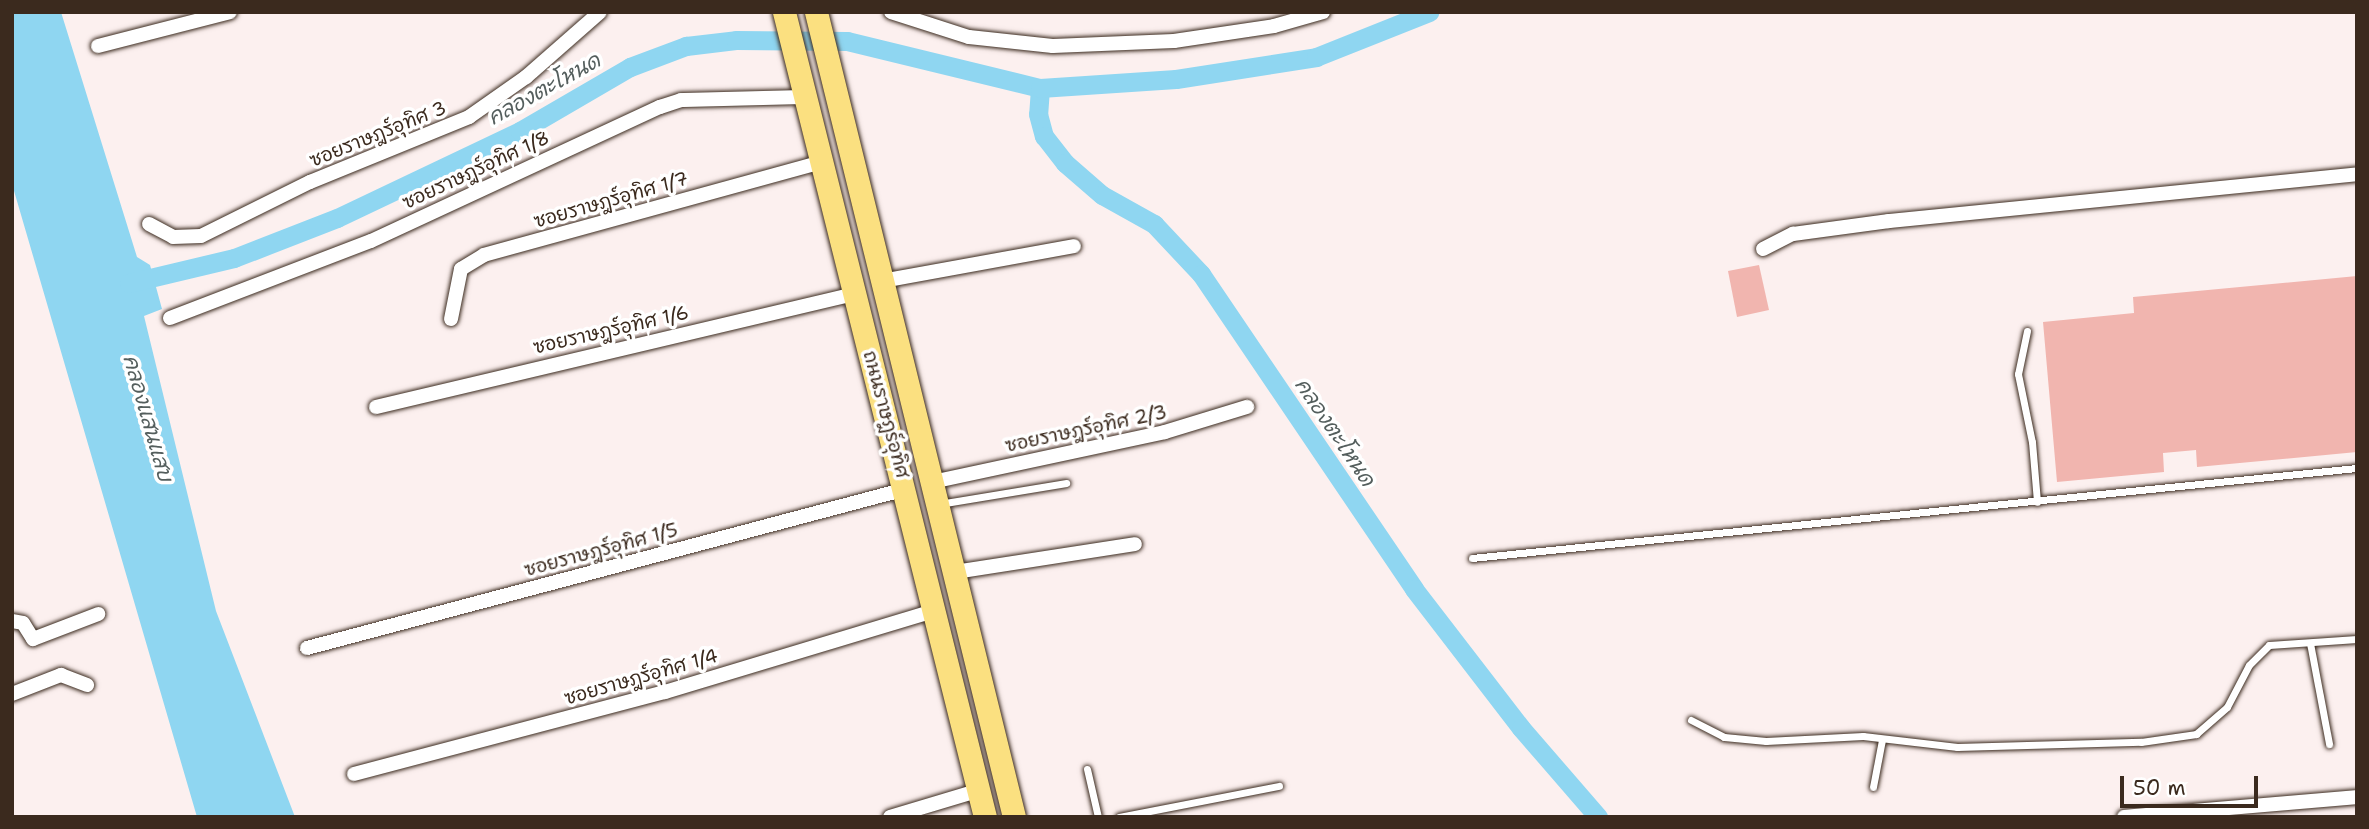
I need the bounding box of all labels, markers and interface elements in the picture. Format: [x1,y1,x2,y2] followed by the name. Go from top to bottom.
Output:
[483,48,605,130] water label: คลองตะโหนด
[306,96,450,172] street label: ซอยราษฎร์อุทิศ 3
[399,126,553,214] street label: ซอยราษฎร์อุทิศ 1/8
[531,167,691,233] street label: ซอยราษฎร์อุทิศ 1/7
[531,301,691,359] street label: ซอยราษฎร์อุทิศ 1/6
[858,348,914,480] street label: ถนนราษฎร์อุทิศ
[118,352,178,484] water label: คลองแสนแสบ
[1290,373,1380,491] water label: คลองตะโหนด
[1003,401,1169,457] street label: ซอยราษฎร์อุทิศ 2/3
[522,519,680,581] street label: ซอยราษฎร์อุทิศ 1/5
[562,644,720,710] street label: ซอยราษฎร์อุทิศ 1/4
[2124,762,2262,806] scale bar
[2133,774,2186,802] text: 50 m

